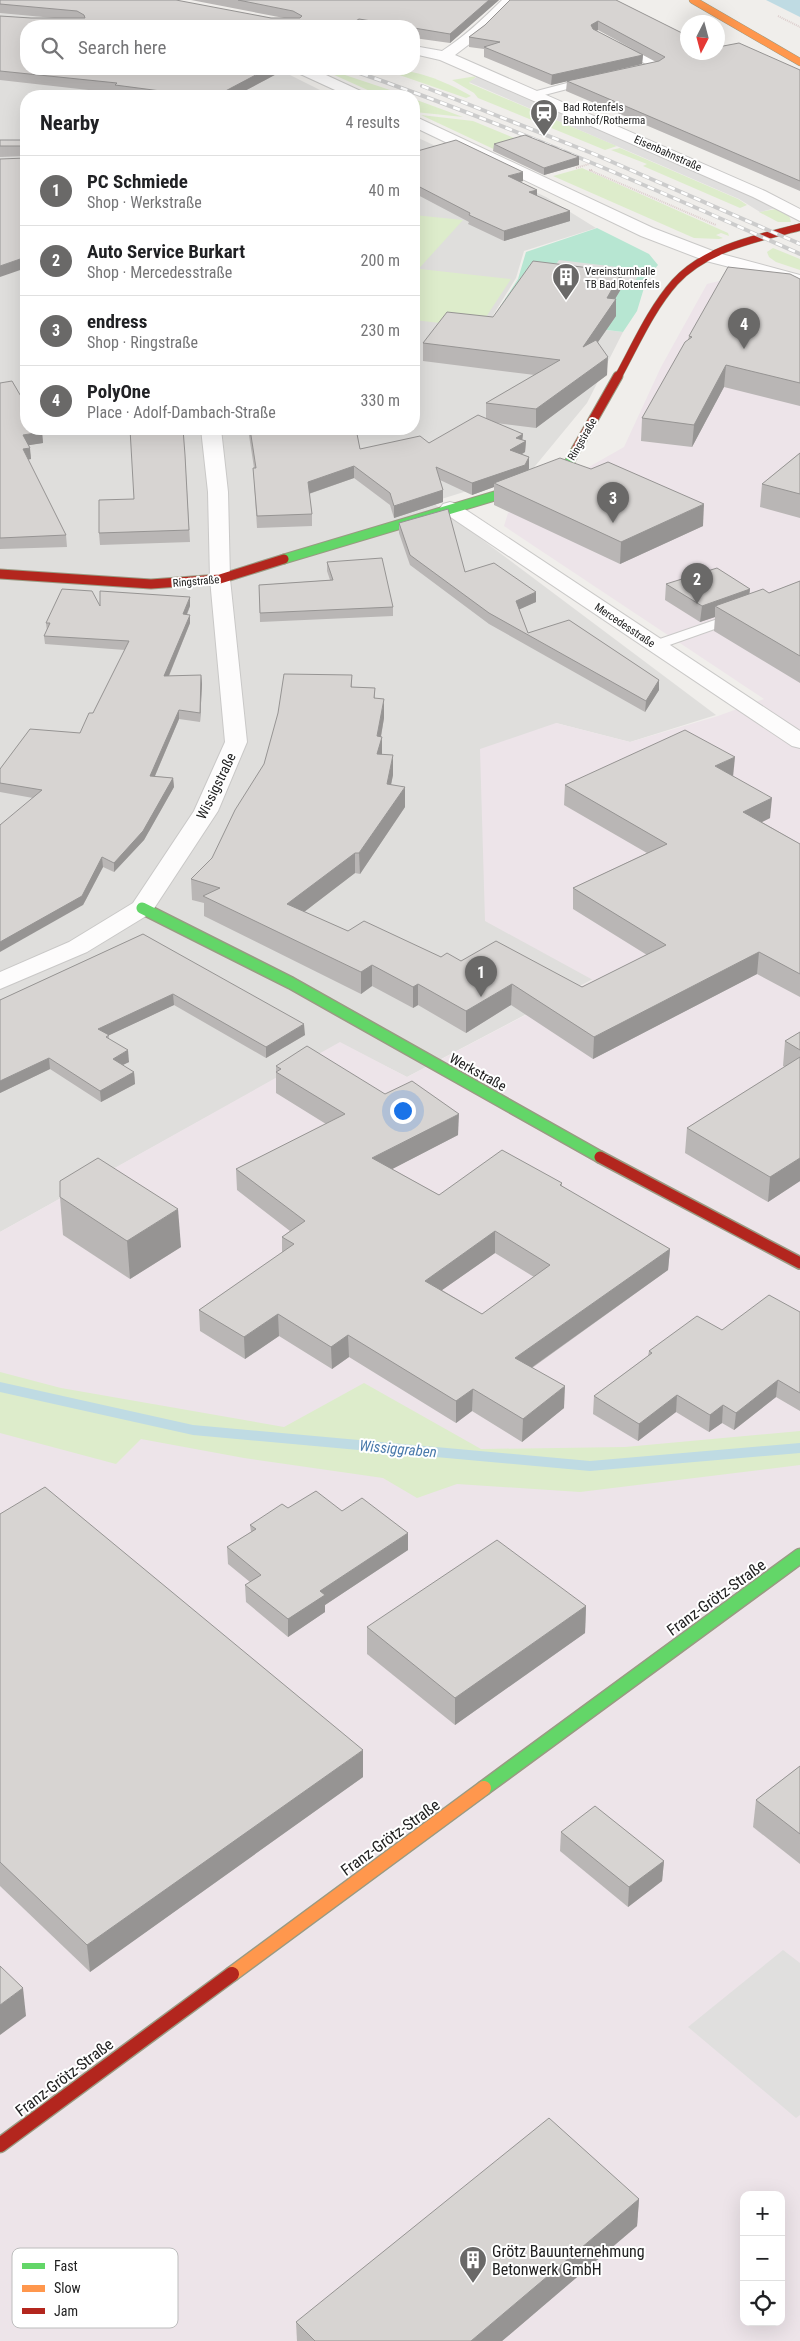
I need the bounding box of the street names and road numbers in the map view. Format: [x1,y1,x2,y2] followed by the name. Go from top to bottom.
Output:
[632,133,704,174] street label: Eisenbahnstraße
[565,416,600,463] street label: Ringstraße
[172,573,220,590] street label: Ringstraße
[592,600,657,650] street label: Mercedesstraße
[193,750,239,822] street label: Wissigstraße
[447,1050,510,1094] street label: Werkstraße
[663,1555,769,1640] street label: Franz-Grötz-Straße
[337,1795,443,1880] street label: Franz-Grötz-Straße
[12,2034,117,2120] street label: Franz-Grötz-Straße

